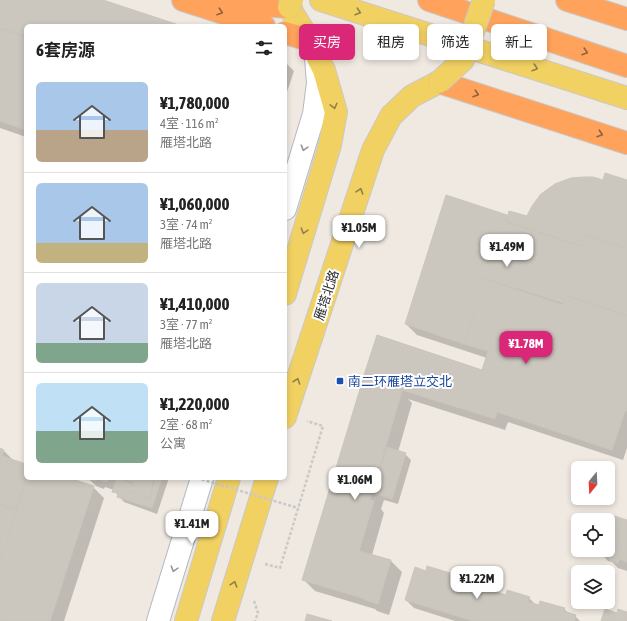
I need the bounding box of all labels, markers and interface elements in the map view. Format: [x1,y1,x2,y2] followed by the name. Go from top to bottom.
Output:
[216,7,223,16] one-way arrow
[354,7,361,16] one-way arrow
[299,24,355,60] chip: 买房
[363,24,419,60] chip: 租房
[427,24,483,60] chip: 筛选
[491,24,547,60] chip: 新上
[253,37,275,59] icon: filters
[36,40,95,60] text: 6套房源
[582,47,589,56] one-way arrow
[531,64,538,72] one-way arrow
[472,89,479,98] one-way arrow
[160,93,230,113] text: ¥1,780,000
[68,98,116,146] icon: home
[329,102,338,109] one-way arrow
[160,116,219,131] text: 4室 · 116 m²
[596,130,603,138] one-way arrow
[160,135,212,150] text: 雁塔北路
[300,144,309,151] one-way arrow
[355,187,364,194] one-way arrow
[160,194,230,214] text: ¥1,060,000
[68,199,116,247] icon: home
[326,215,392,249] pin: ¥1.05M
[160,217,212,232] text: 3室 · 74 m²
[341,220,377,235] text: ¥1.05M
[300,227,309,234] one-way arrow
[474,234,540,268] pin: ¥1.49M
[160,236,212,251] text: 雁塔北路
[489,239,525,254] text: ¥1.49M
[311,268,342,322] street label: 雁塔北路
[160,294,230,314] text: ¥1,410,000
[68,299,116,347] icon: home
[160,317,212,332] text: 3室 · 77 m²
[493,331,559,365] pin: ¥1.78M
[160,336,212,351] text: 雁塔北路
[508,336,544,351] text: ¥1.78M
[348,374,452,389] place label: 南二环雁塔立交北
[335,376,345,386] marker: 南二环雁塔立交北
[293,377,301,384] one-way arrow
[160,394,230,414] text: ¥1,220,000
[68,399,116,447] icon: home
[160,417,212,432] text: 2室 · 68 m²
[160,436,186,451] text: 公寓
[571,461,615,505] north arrow
[571,461,615,609] map controls
[322,467,388,501] pin: ¥1.06M
[337,472,373,487] text: ¥1.06M
[159,511,225,545] pin: ¥1.41M
[571,513,615,557] button: locate
[174,516,210,531] text: ¥1.41M
[171,565,179,572] one-way arrow
[571,565,615,609] button: layers
[444,566,510,600] pin: ¥1.22M
[459,571,495,586] text: ¥1.22M
[229,580,238,587] one-way arrow

